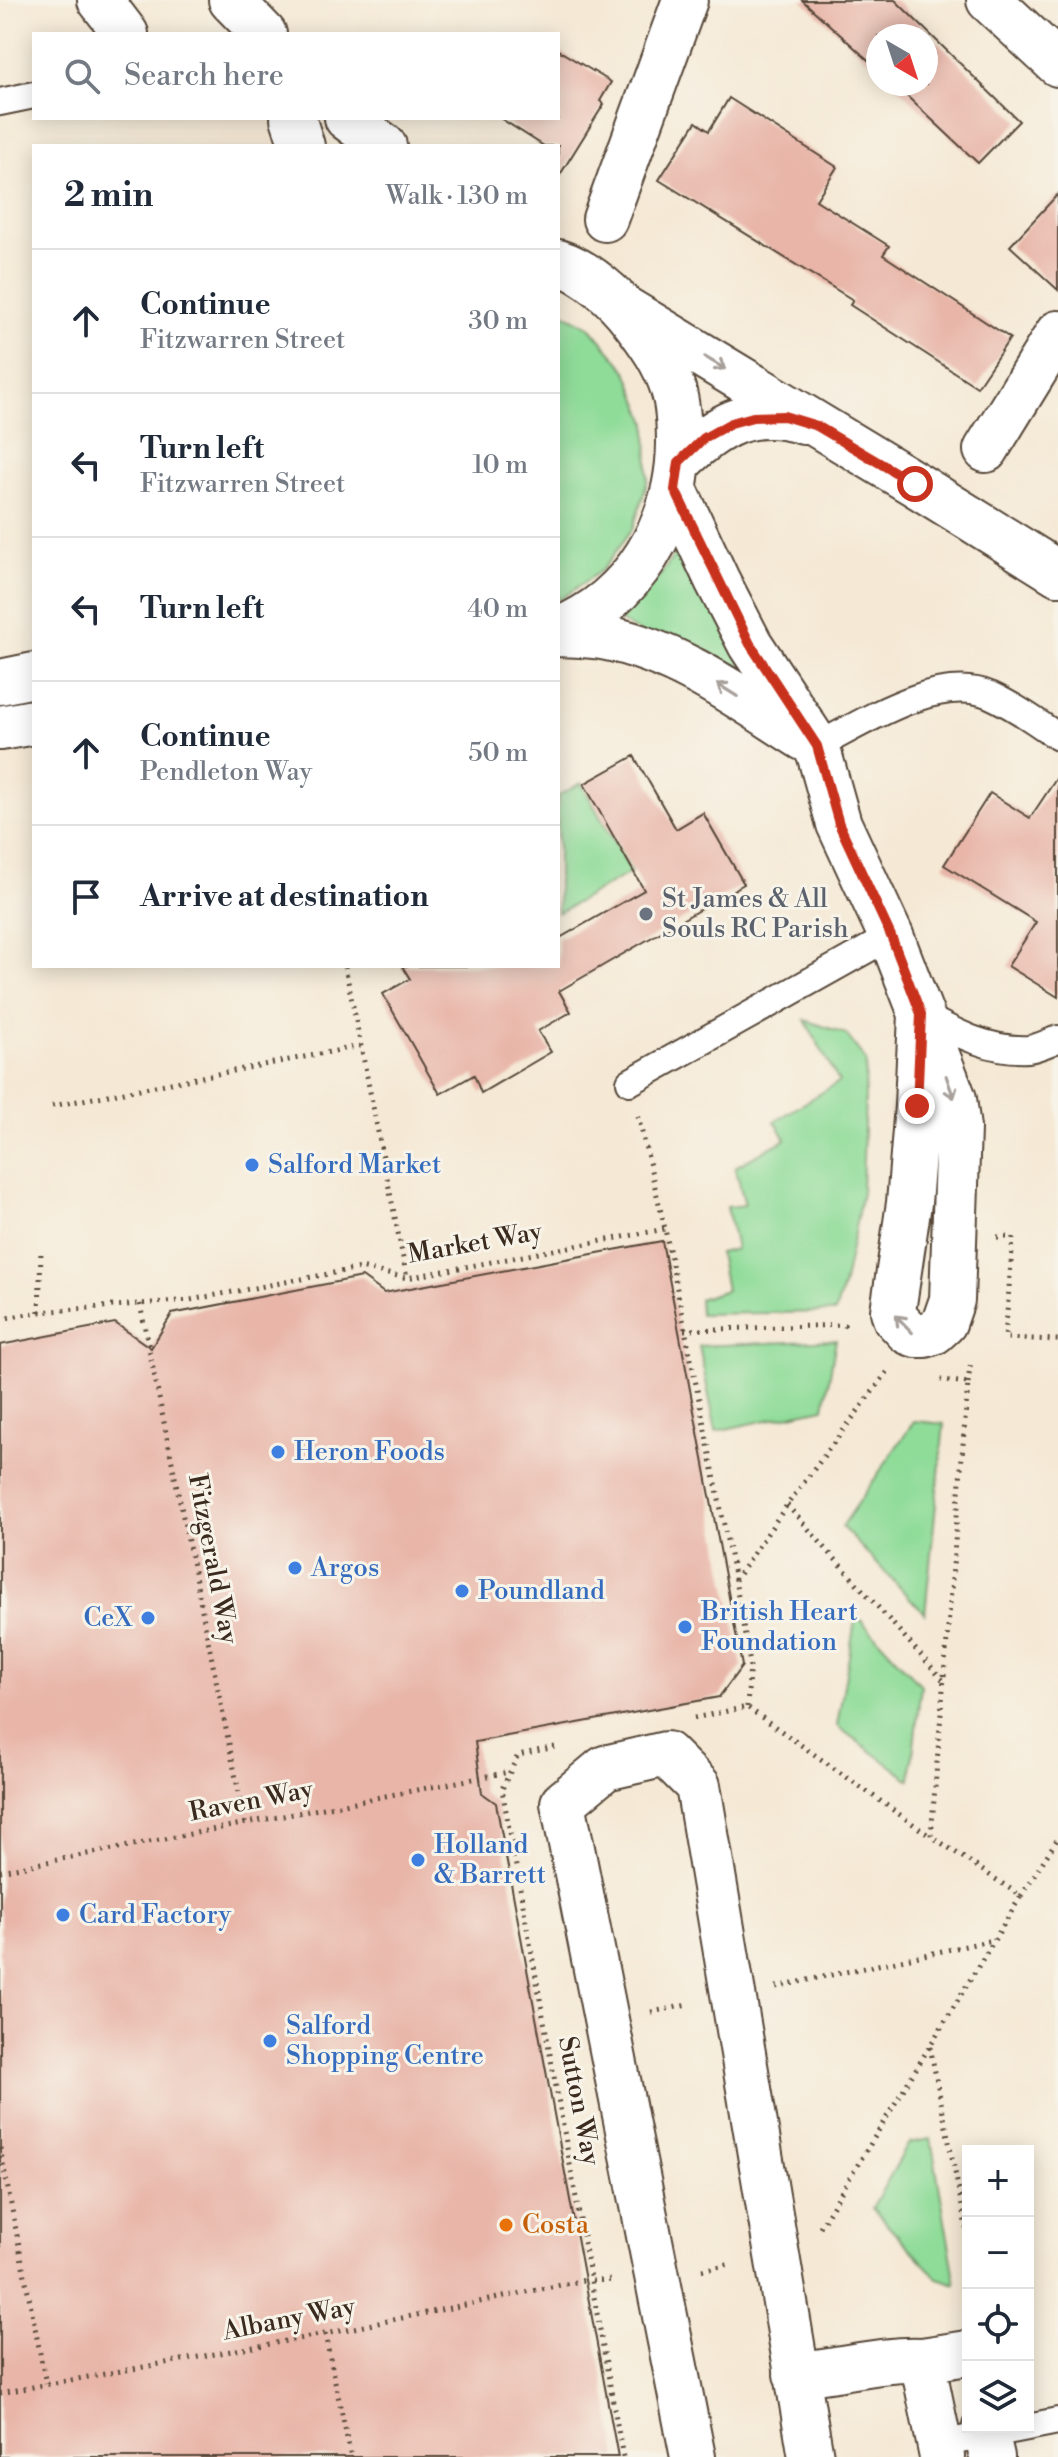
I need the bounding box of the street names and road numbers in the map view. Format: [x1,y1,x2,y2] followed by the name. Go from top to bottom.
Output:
[405,1215,545,1271] street label: Market Way
[181,1471,245,1647] street label: Fitzgerald Way
[186,1773,316,1829] street label: Raven Way
[551,2034,607,2169] street label: Sutton Way
[219,2290,358,2348] street label: Albany Way

